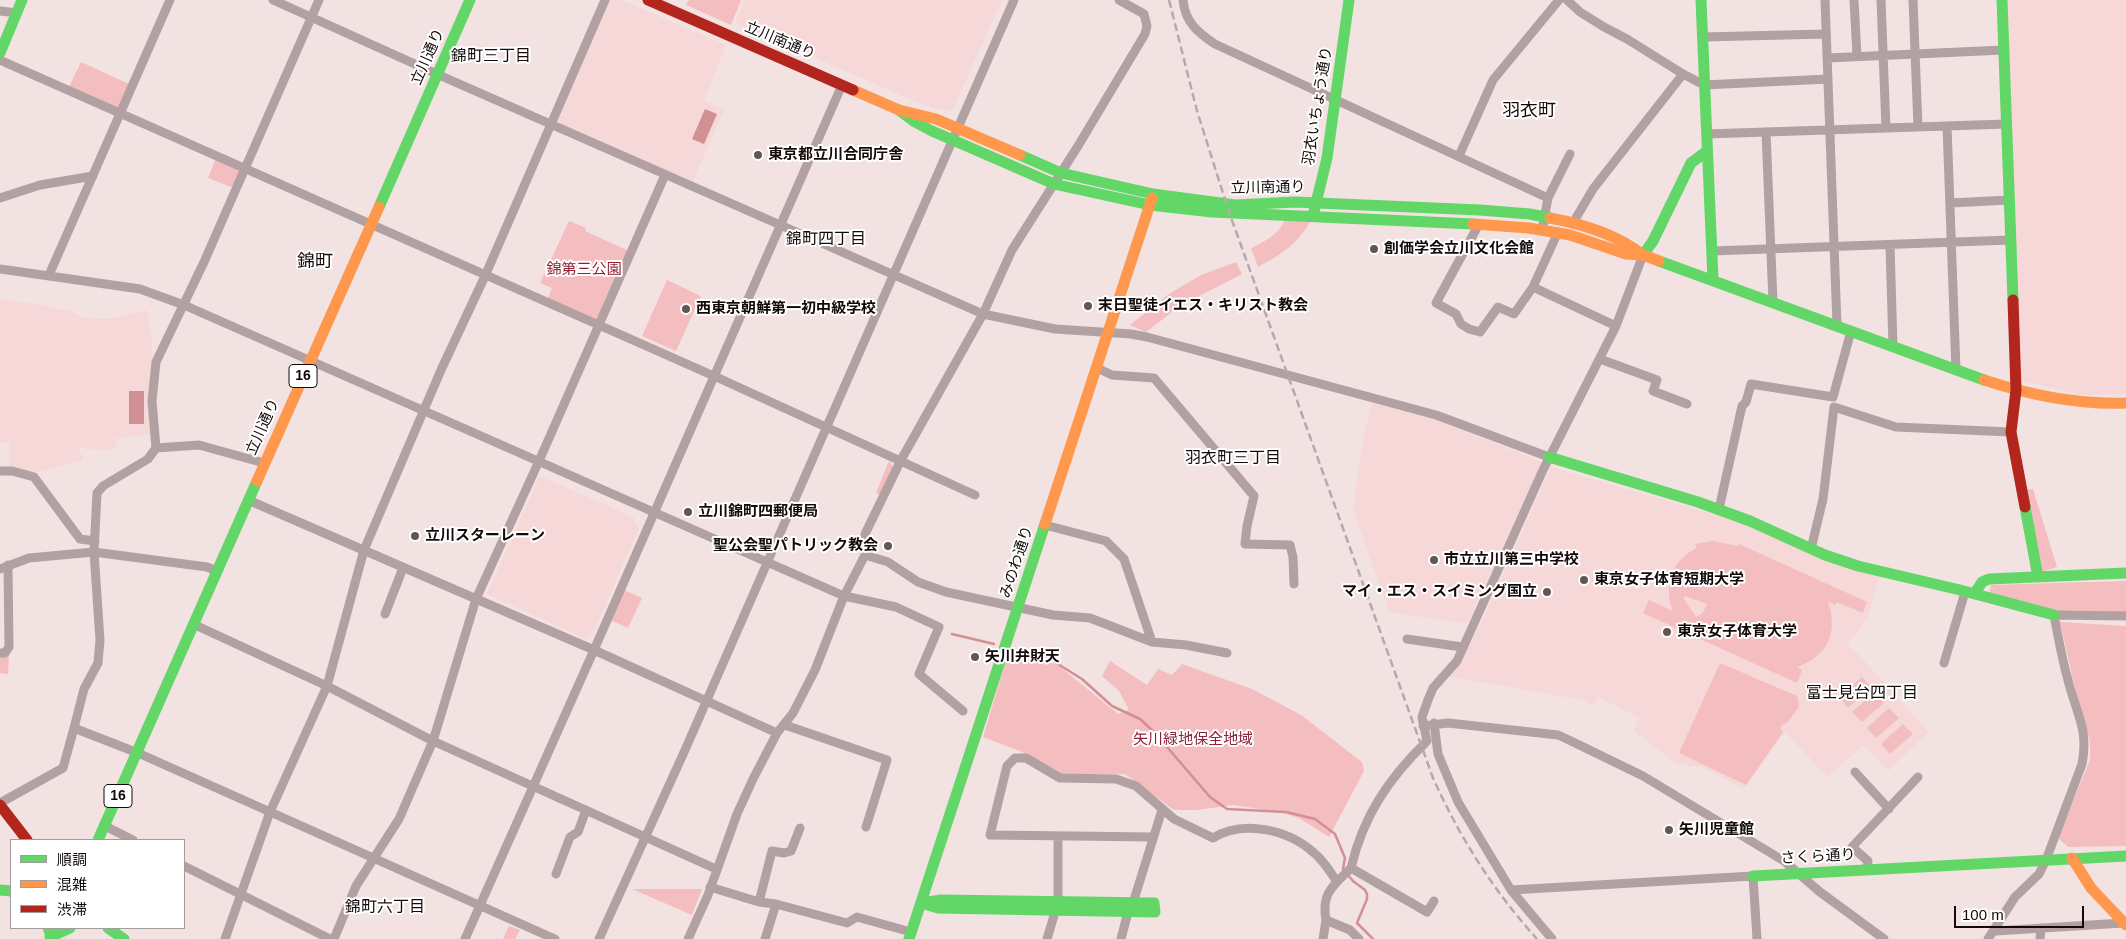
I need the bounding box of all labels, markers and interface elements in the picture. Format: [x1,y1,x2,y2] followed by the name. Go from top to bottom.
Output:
[742,18,818,64] street label: 立川南通り
[408,26,448,88] street label: 立川通り
[1300,45,1336,167] street label: 羽衣いちょう通り
[451,47,531,67] district label: 錦町三丁目
[1502,100,1556,122] district label: 羽衣町
[768,146,903,164] place label: 東京都立川合同庁舎
[752,149,764,161] marker: 東京都立川合同庁舎
[1230,178,1306,198] street label: 立川南通り
[786,230,866,250] district label: 錦町四丁目
[1384,240,1534,258] place label: 創価学会立川文化会館
[1368,243,1380,255] marker: 創価学会立川文化会館
[297,251,333,273] district label: 錦町
[547,261,621,279] park label: 錦第三公園
[1098,297,1308,315] place label: 末日聖徒イエス・キリスト教会
[696,300,876,318] place label: 西東京朝鮮第一初中級学校
[1082,300,1094,312] marker: 末日聖徒イエス・キリスト教会
[680,303,692,315] marker: 西東京朝鮮第一初中級学校
[289,364,317,388] road number: 16
[243,396,283,458] street label: 立川通り
[1185,449,1281,469] district label: 羽衣町三丁目
[698,503,818,521] place label: 立川錦町四郵便局
[682,506,694,518] marker: 立川錦町四郵便局
[997,524,1037,600] street label: みのわ通り
[425,527,545,545] place label: 立川スターレーン
[409,530,421,542] marker: 立川スターレーン
[713,537,878,555] place label: 聖公会聖パトリック教会
[882,540,894,552] marker: 聖公会聖パトリック教会
[1444,551,1579,569] place label: 市立立川第三中学校
[1428,554,1440,566] marker: 市立立川第三中学校
[1594,571,1744,589] place label: 東京女子体育短期大学
[1578,574,1590,586] marker: 東京女子体育短期大学
[1342,583,1537,601] place label: マイ・エス・スイミング国立
[1541,586,1553,598] marker: マイ・エス・スイミング国立
[1677,623,1797,641] place label: 東京女子体育大学
[1661,626,1673,638] marker: 東京女子体育大学
[985,648,1060,666] place label: 矢川弁財天
[969,651,981,663] marker: 矢川弁財天
[1806,684,1918,704] district label: 富士見台四丁目
[1133,731,1253,749] park label: 矢川緑地保全地域
[104,784,132,808] road number: 16
[1679,821,1754,839] place label: 矢川児童館
[1663,824,1675,836] marker: 矢川児童館
[10,839,185,929] legend
[1780,846,1856,868] street label: さくら通り
[57,851,87,868] text: 順調
[57,876,87,893] text: 混雑
[1956,896,2086,928] scale bar
[345,898,425,918] district label: 錦町六丁目
[57,901,87,918] text: 渋滞
[1962,906,2004,923] text: 100 m

